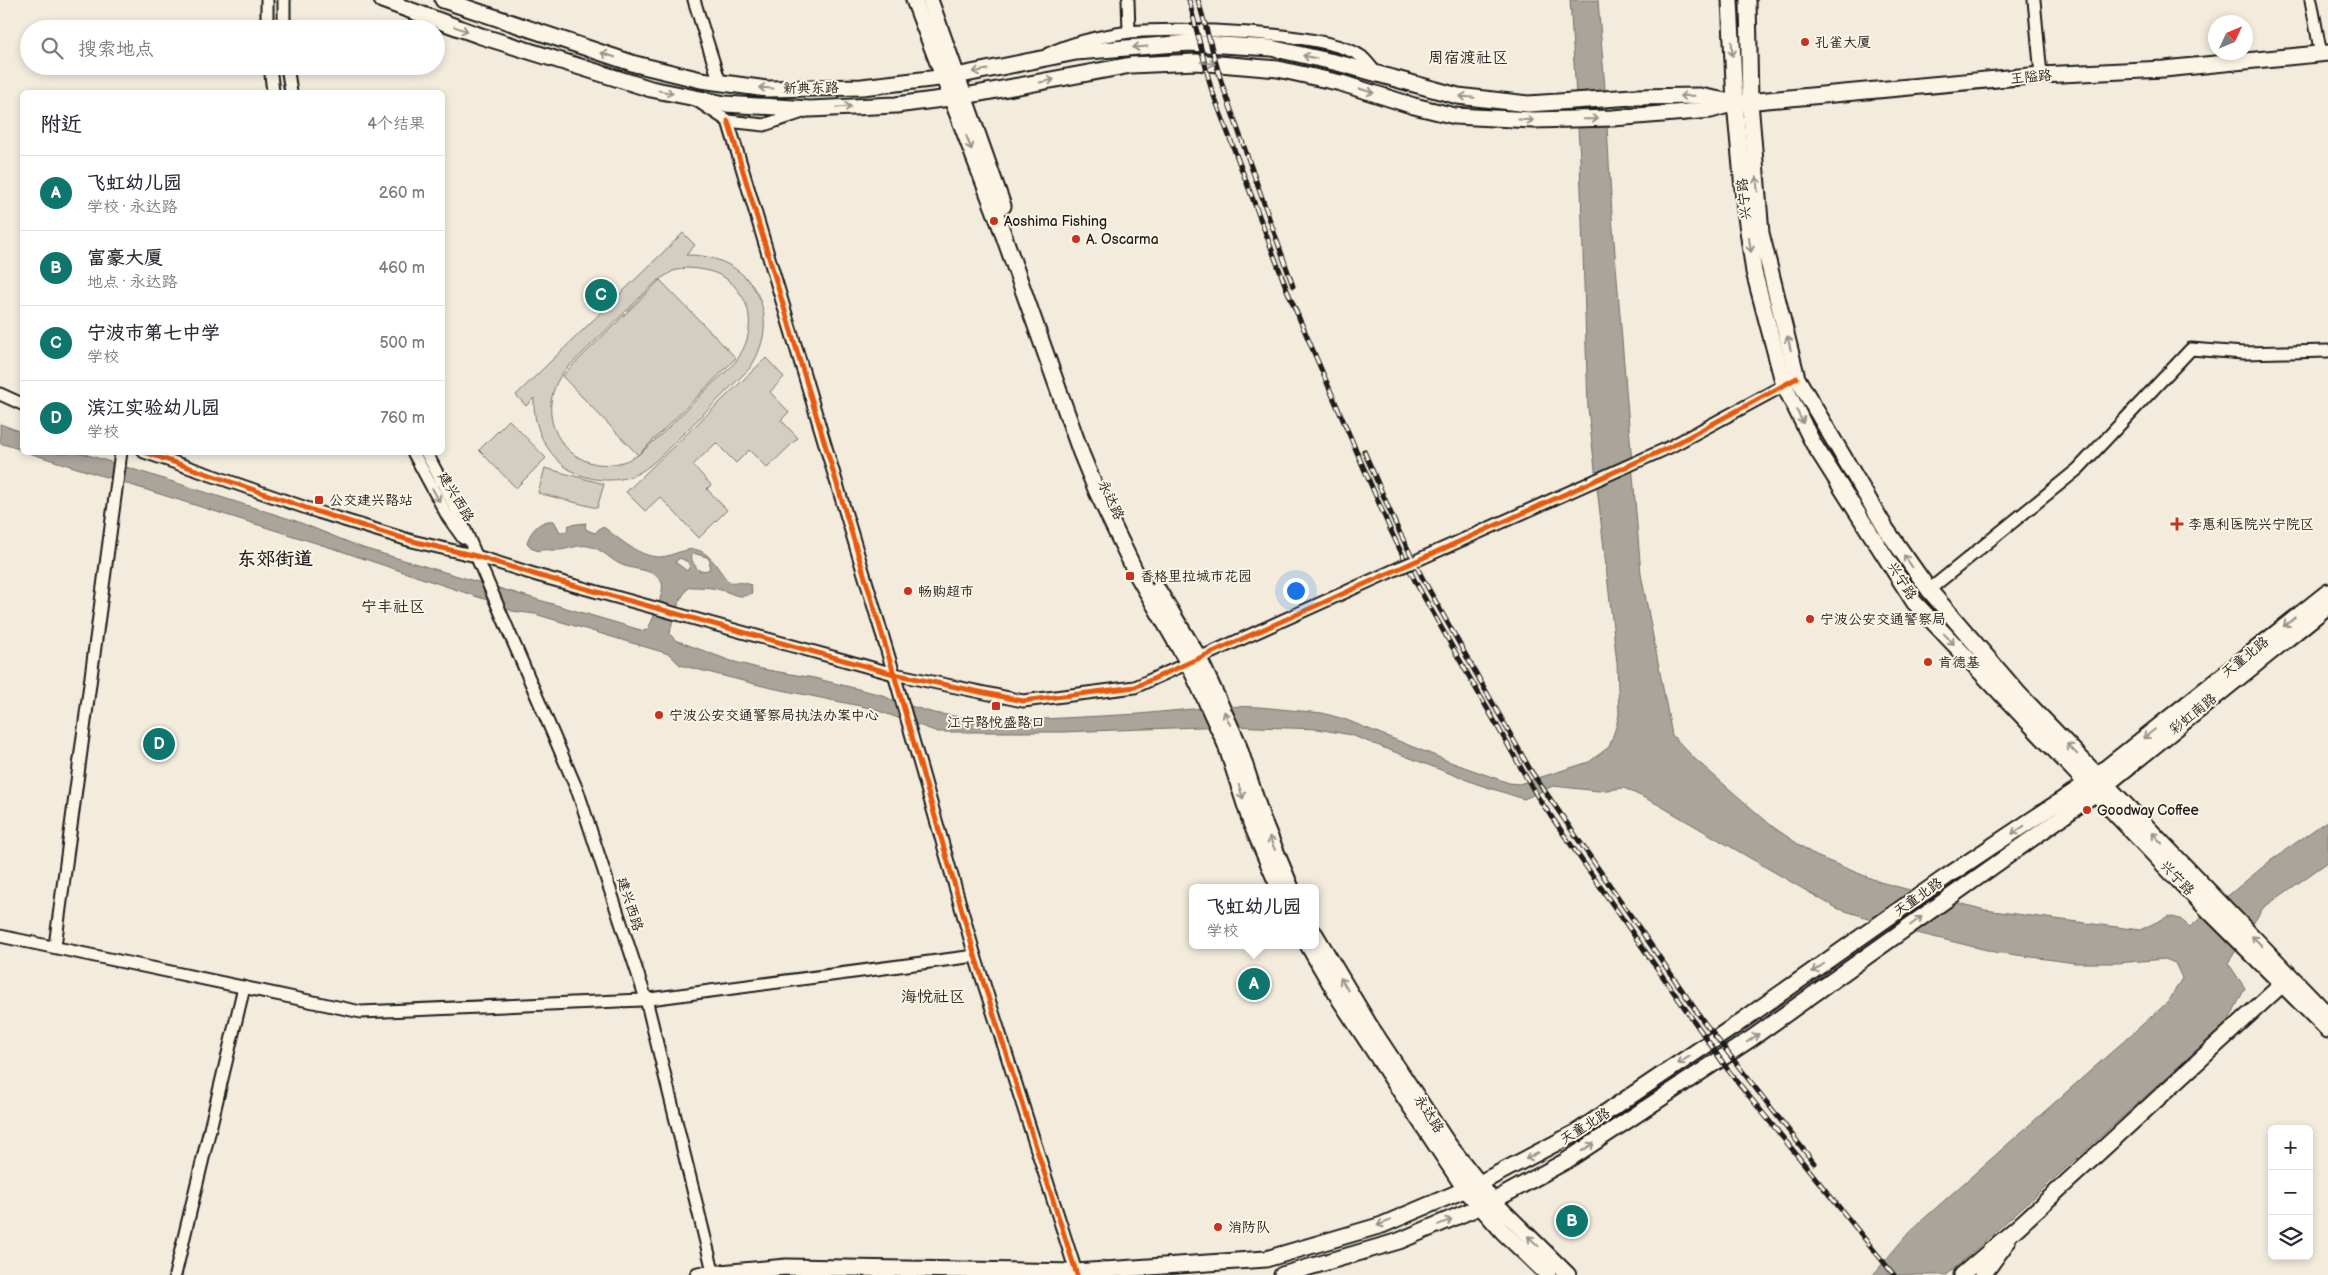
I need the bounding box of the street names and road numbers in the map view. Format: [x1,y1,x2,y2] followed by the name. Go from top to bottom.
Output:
[2009,67,2053,87] street label: 王隘路
[783,79,839,97] street label: 新典东路
[1733,177,1755,221] street label: 兴宁路
[434,469,478,525] street label: 建兴西路
[1094,477,1128,523] street label: 永达路
[1884,559,1920,603] street label: 兴宁路
[2218,633,2272,681] street label: 天童北路
[2166,690,2220,738] street label: 彩虹南路
[2156,857,2198,899] street label: 兴宁路
[1890,874,1946,920] street label: 天童北路
[613,875,647,933] street label: 建兴西路
[1410,1092,1448,1136] street label: 永达路
[1557,1104,1613,1148] street label: 天童北路

